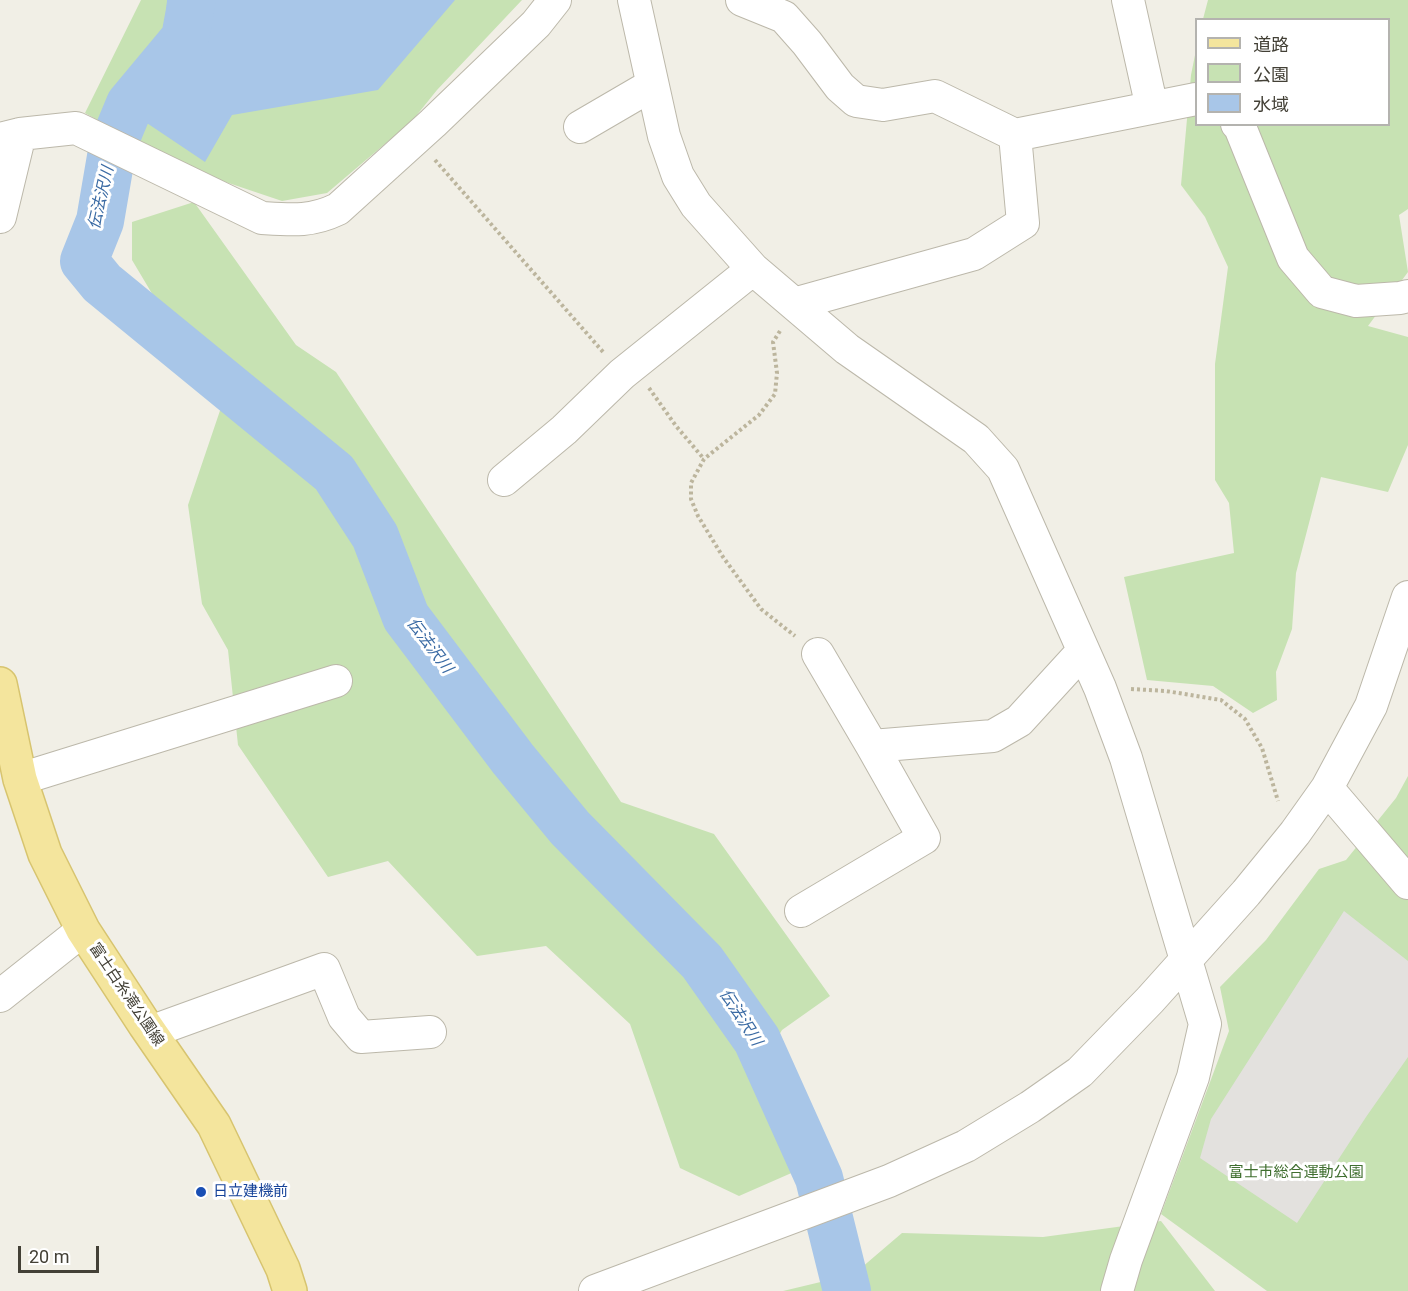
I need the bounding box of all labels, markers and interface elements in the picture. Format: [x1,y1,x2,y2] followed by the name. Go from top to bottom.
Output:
[1195,18,1390,126] legend
[1253,34,1289,55] text: 道路
[1253,64,1289,85] text: 公園
[1253,94,1289,115] text: 水域
[85,165,119,231] water label: 伝法沢川
[402,615,456,677] water label: 伝法沢川
[85,940,167,1050] street label: 富士白糸滝公園線
[715,986,765,1050] water label: 伝法沢川
[1229,1164,1363,1182] park label: 富士市総合運動公園
[213,1183,288,1201] place label: 日立建機前
[194,1185,208,1199] marker: 日立建機前
[21,1234,102,1272] scale bar
[29,1246,69,1267] text: 20 m

